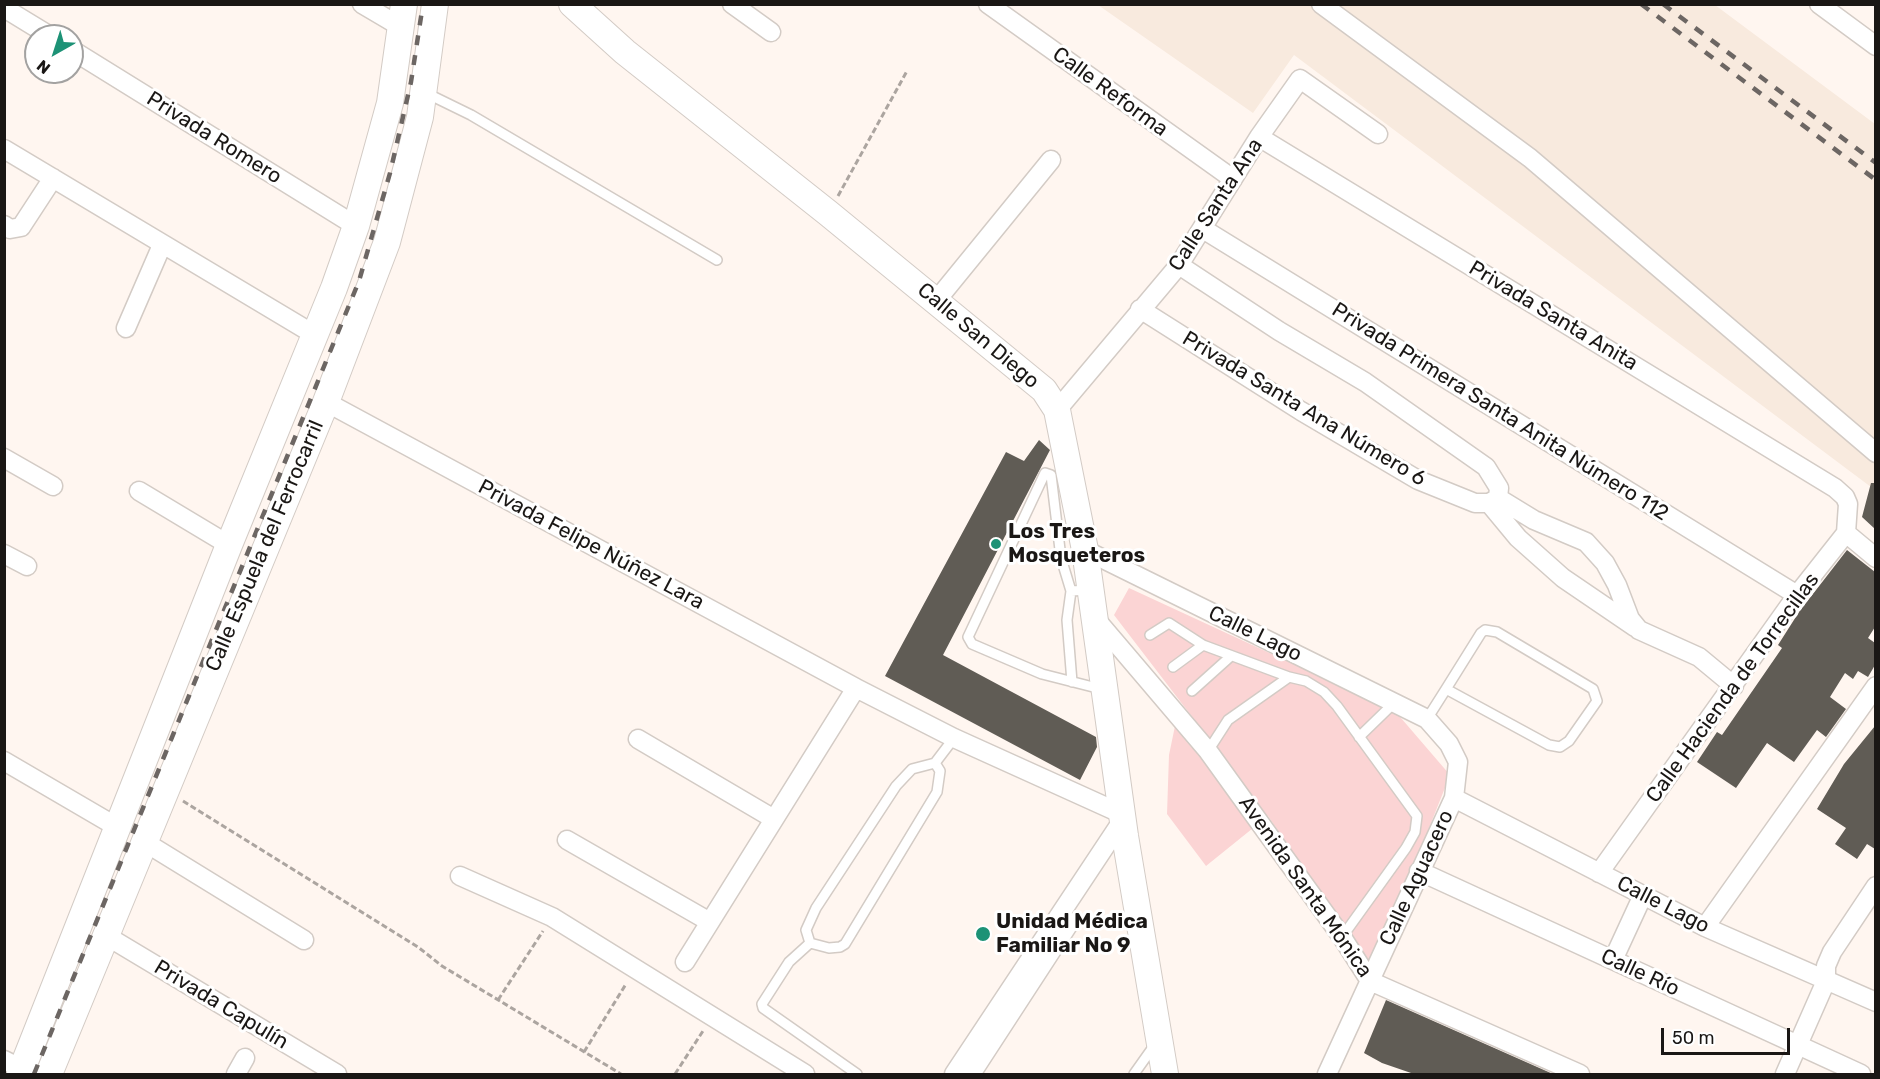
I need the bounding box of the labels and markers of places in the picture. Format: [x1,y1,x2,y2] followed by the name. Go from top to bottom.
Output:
[1008,519,1145,569] place label: Los Tres Mosqueteros
[989,537,1003,551] marker: Los Tres Mosqueteros
[996,909,1148,959] place label: Unidad Médica Familiar No 9
[974,925,992,943] marker: Unidad Médica Familiar No 9

